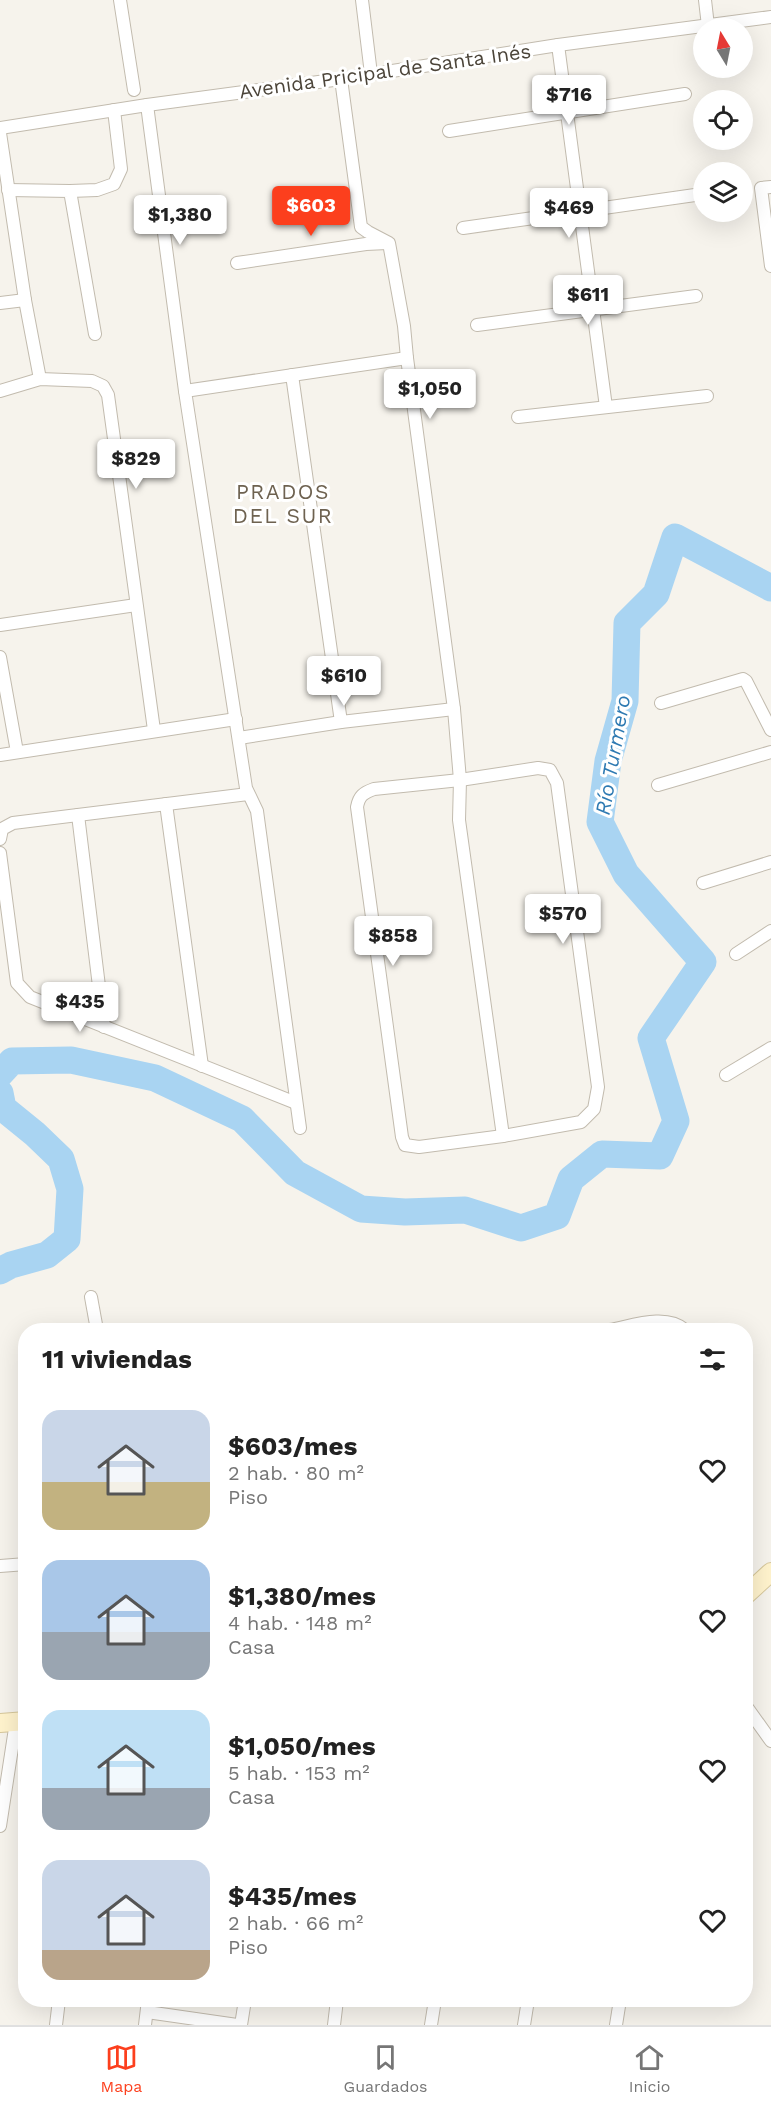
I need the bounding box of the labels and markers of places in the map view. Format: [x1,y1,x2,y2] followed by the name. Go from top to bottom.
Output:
[533,75,605,126] pin: $716
[275,186,347,237] pin: $603
[533,188,605,239] pin: $469
[131,195,229,246] pin: $1,380
[552,275,624,326] pin: $611
[381,369,479,420] pin: $1,050
[100,439,172,490] pin: $829
[308,656,380,707] pin: $610
[527,894,599,945] pin: $570
[357,916,429,967] pin: $858
[44,982,116,1033] pin: $435

